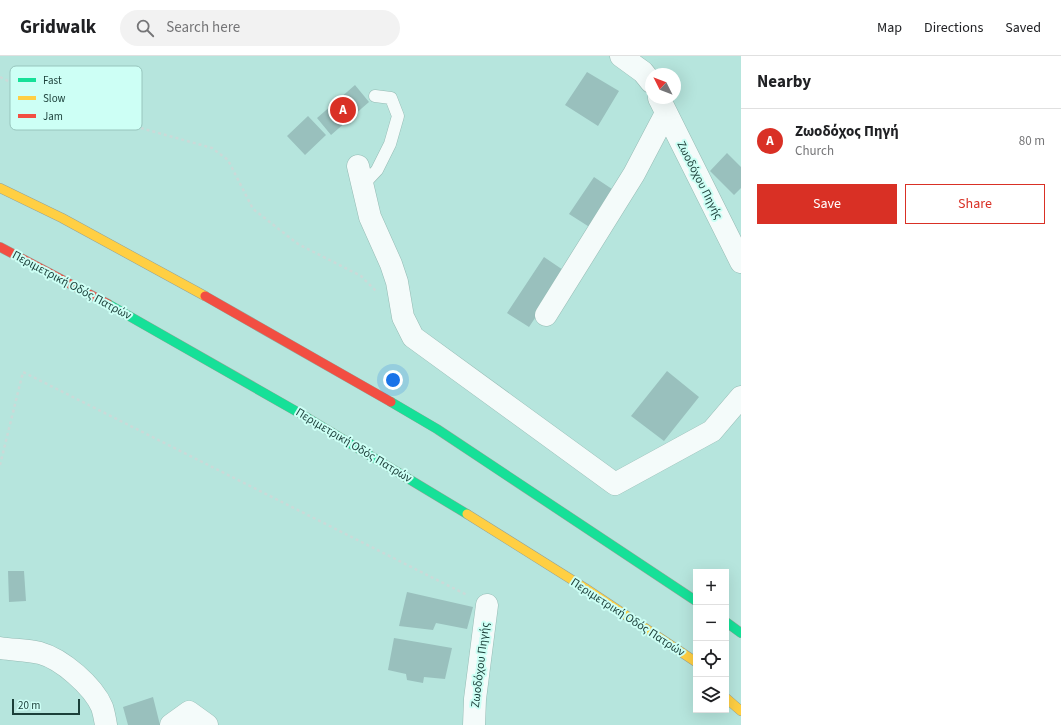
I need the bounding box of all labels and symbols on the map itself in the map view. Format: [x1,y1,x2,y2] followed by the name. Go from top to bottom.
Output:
[10,66,142,130] legend
[645,68,681,104] north arrow
[43,73,62,88] text: Fast
[43,91,66,106] text: Slow
[330,95,356,125] pin: A
[43,109,63,124] text: Jam
[672,138,727,222] street label: Ζωοδόχου Πηγής
[9,247,135,324] street label: Περιμετρική Οδός Πατρών
[383,370,403,390] your location
[292,404,415,487] street label: Περιμετρική Οδός Πατρών
[567,574,688,661] street label: Περιμετρική Οδός Πατρών
[467,621,494,709] street label: Ζωοδόχου Πηγής
[12,697,80,716] scale bar

